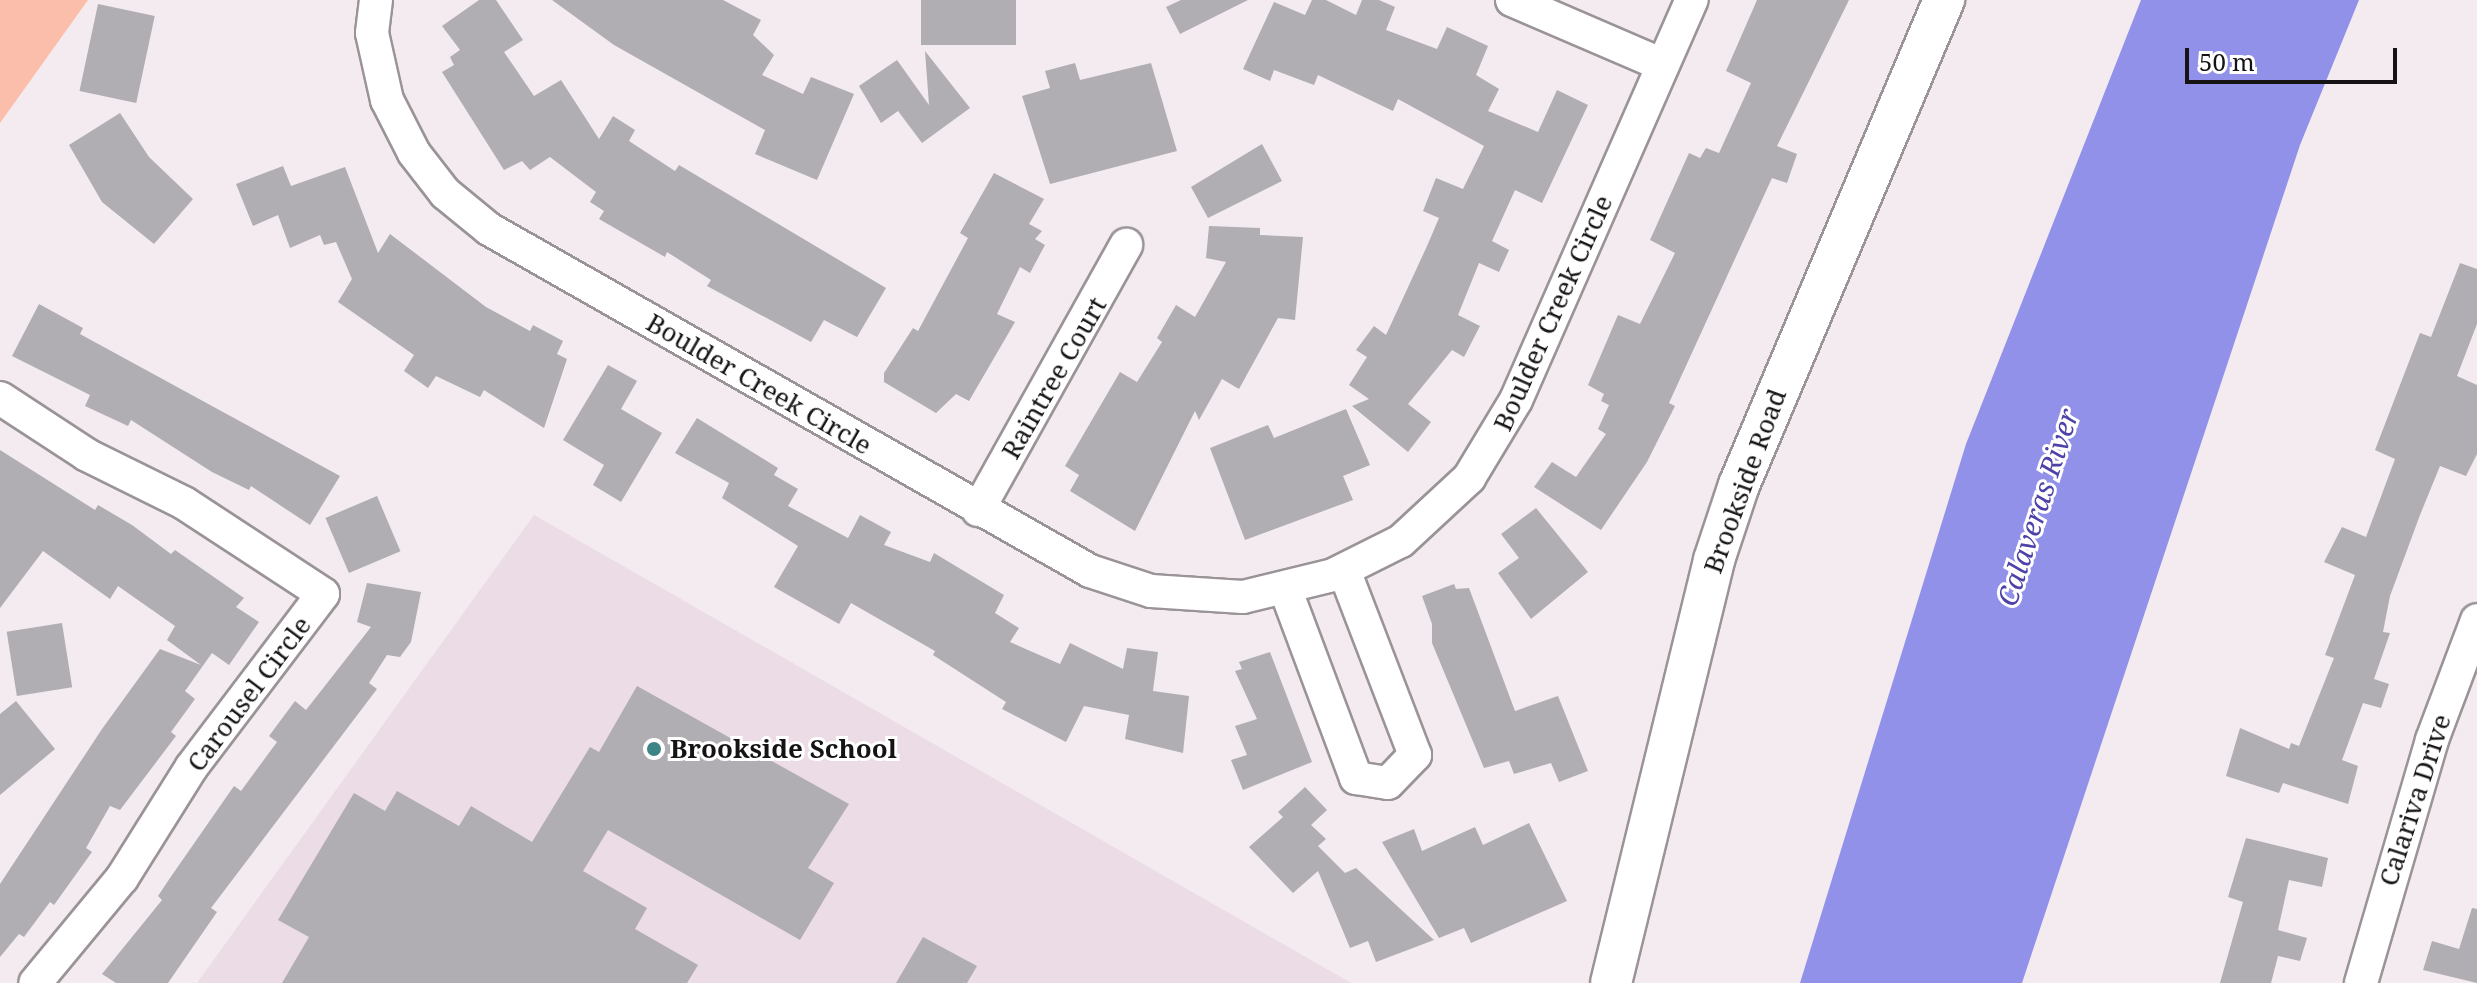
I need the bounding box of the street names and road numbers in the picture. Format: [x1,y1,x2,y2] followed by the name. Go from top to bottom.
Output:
[1487,190,1619,436] street label: Boulder Creek Circle
[995,292,1113,464] street label: Raintree Court
[641,307,877,461] street label: Boulder Creek Circle
[1697,385,1793,577] street label: Brookside Road
[181,610,317,778] street label: Carousel Circle
[2373,710,2457,890] street label: Calariva Drive

